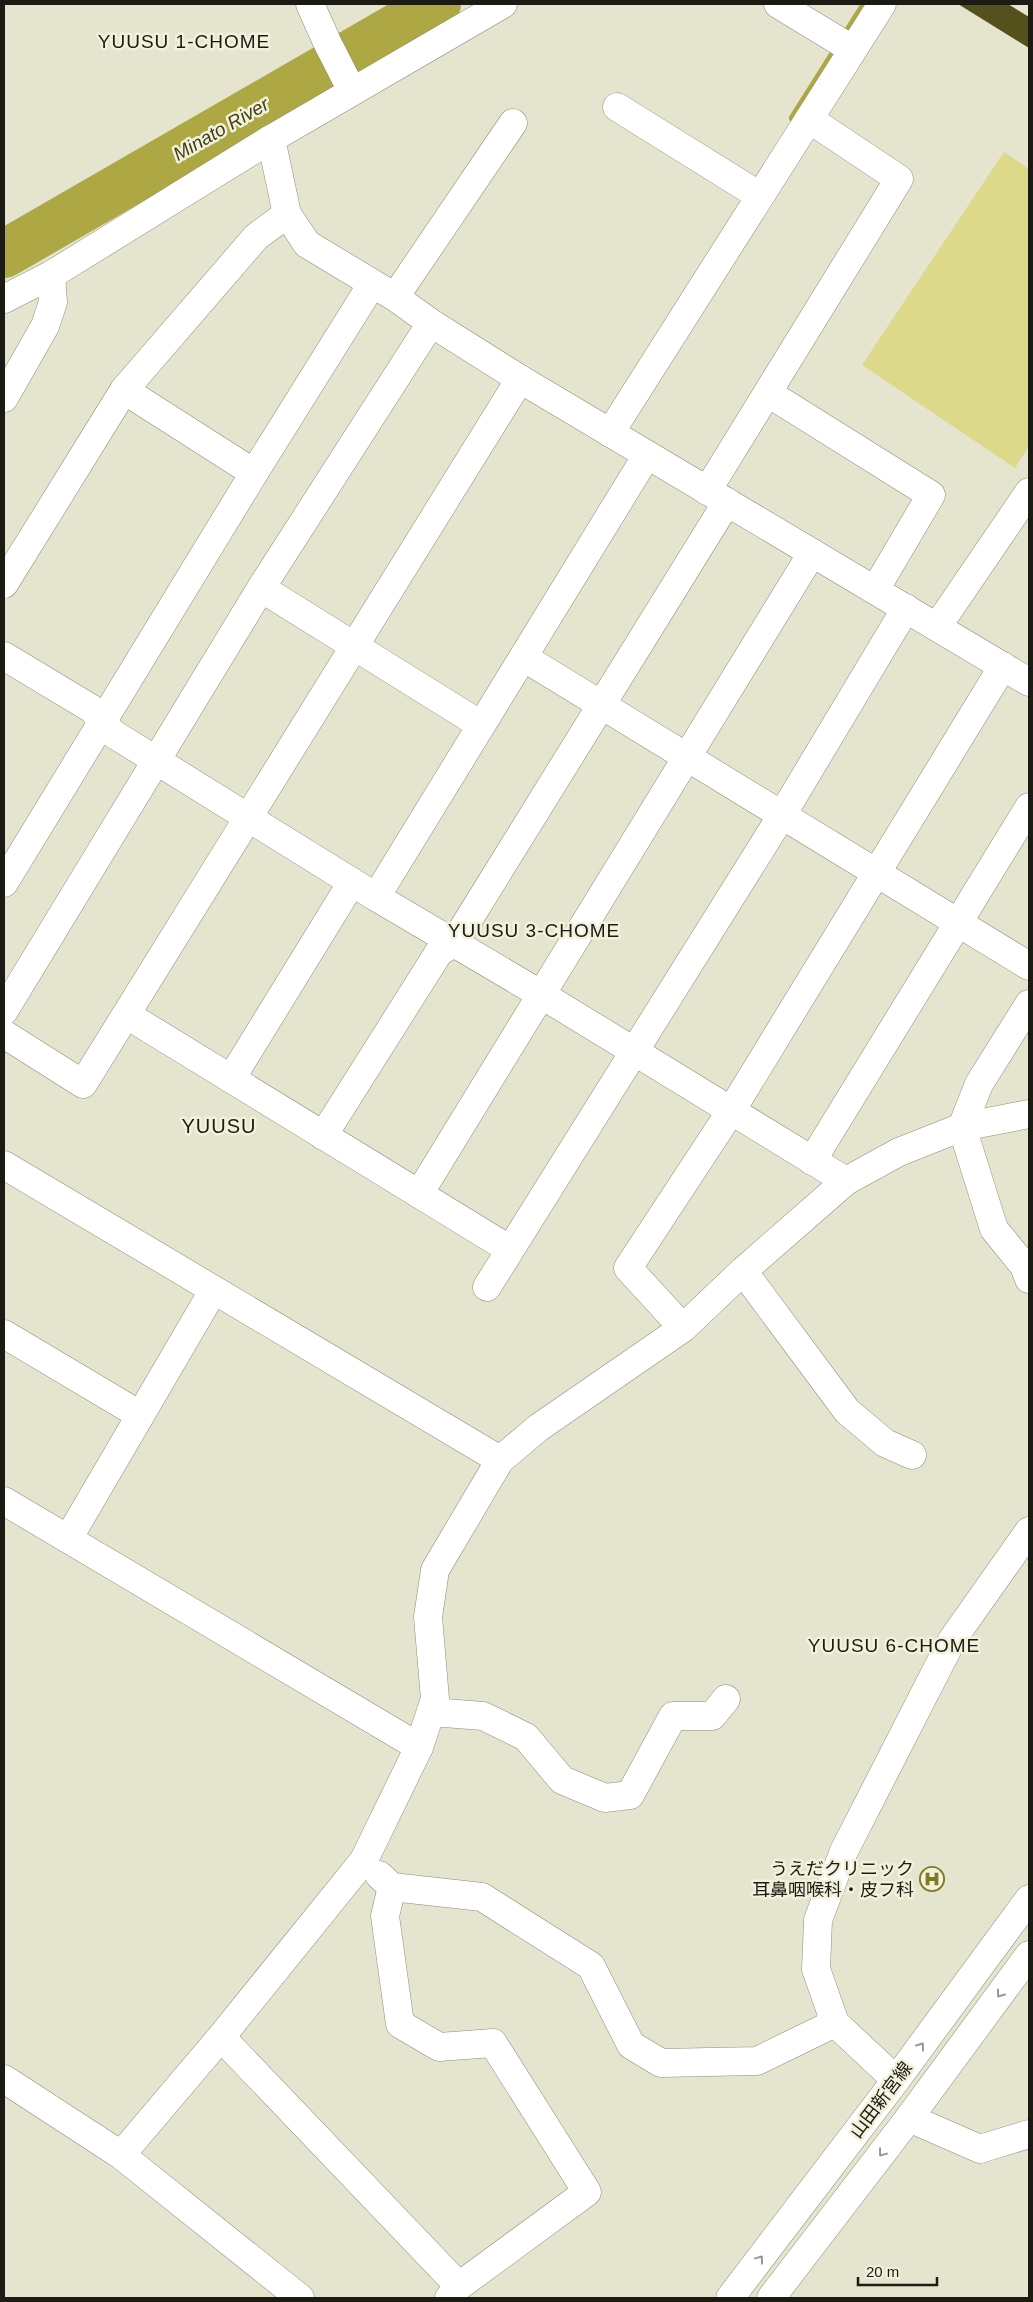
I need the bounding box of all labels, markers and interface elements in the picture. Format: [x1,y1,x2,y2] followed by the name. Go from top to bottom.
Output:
[98,31,270,52] district label: YUUSU 1-CHOME
[170,93,273,165] water label: Minato River
[448,920,620,941] district label: YUUSU 3-CHOME
[181,1115,257,1137] district label: YUUSU
[808,1635,980,1656] district label: YUUSU 6-CHOME
[752,1859,914,1900] place label: うえだクリニック 耳鼻咽喉科・皮フ科
[919,1866,945,1892] hospital icon: うえだクリニック 耳鼻咽喉科・皮フ科
[997,1988,1006,1998] one-way arrow
[915,2042,924,2052] one-way arrow
[846,2058,916,2142] street label: 山田新宮線
[880,2147,888,2156] one-way arrow
[858,2254,937,2286] scale bar
[754,2256,762,2265] one-way arrow
[866,2263,899,2280] text: 20 m

